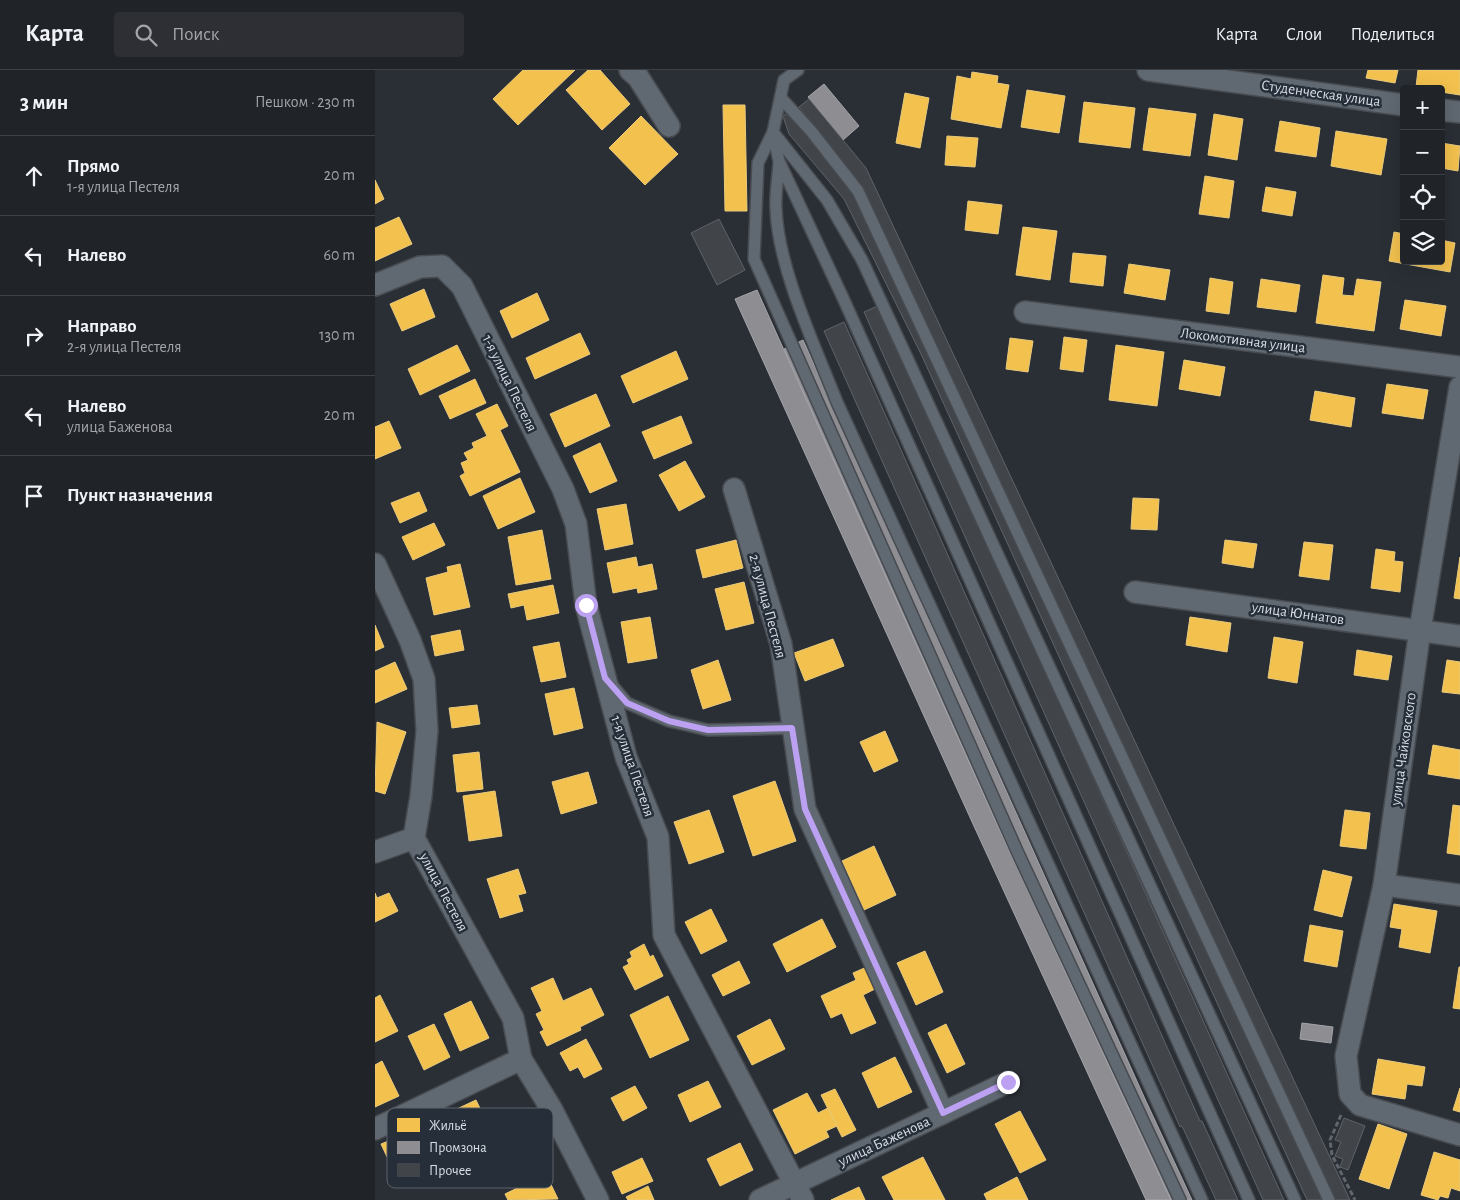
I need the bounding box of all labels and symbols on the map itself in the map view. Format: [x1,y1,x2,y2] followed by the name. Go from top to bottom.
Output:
[1260,78,1382,109] street label: Студенческая улица
[1180,325,1306,356] street label: Локомотивная улица
[480,332,539,434] street label: 1-я улица Пестеля
[746,552,789,660] street label: 2-я улица Пестеля
[575,594,598,617] route start
[1250,599,1345,627] street label: улица Юннатов
[1388,692,1419,807] street label: улица Чайковского
[608,714,657,819] street label: 1-я улица Пестеля
[416,850,471,934] street label: улица Пестеля
[997,1071,1020,1094] route end
[387,1108,553,1188] legend
[835,1114,932,1170] street label: улица Баженова
[429,1119,467,1133] text: Жильё
[429,1141,487,1155] text: Промзона
[429,1164,472,1178] text: Прочее

